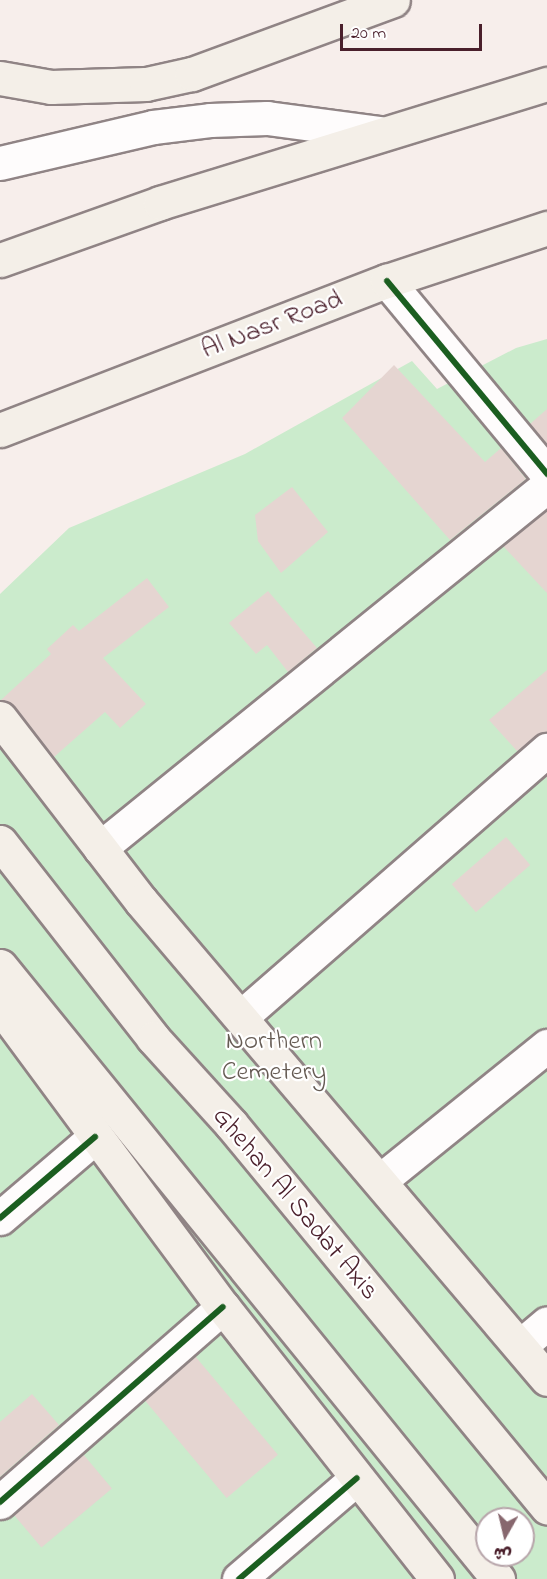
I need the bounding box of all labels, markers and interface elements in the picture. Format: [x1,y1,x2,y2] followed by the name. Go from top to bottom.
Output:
[343,12,486,50] scale bar
[351,21,386,47] text: 20 m
[197,283,347,367] street label: Al Nasr Road
[222,1025,326,1088] park label: Northern Cemetery
[205,1101,385,1307] street label: Ghehan Al Sadat Axis
[475,1507,535,1567] north arrow
[492,1540,513,1566] text: ش

